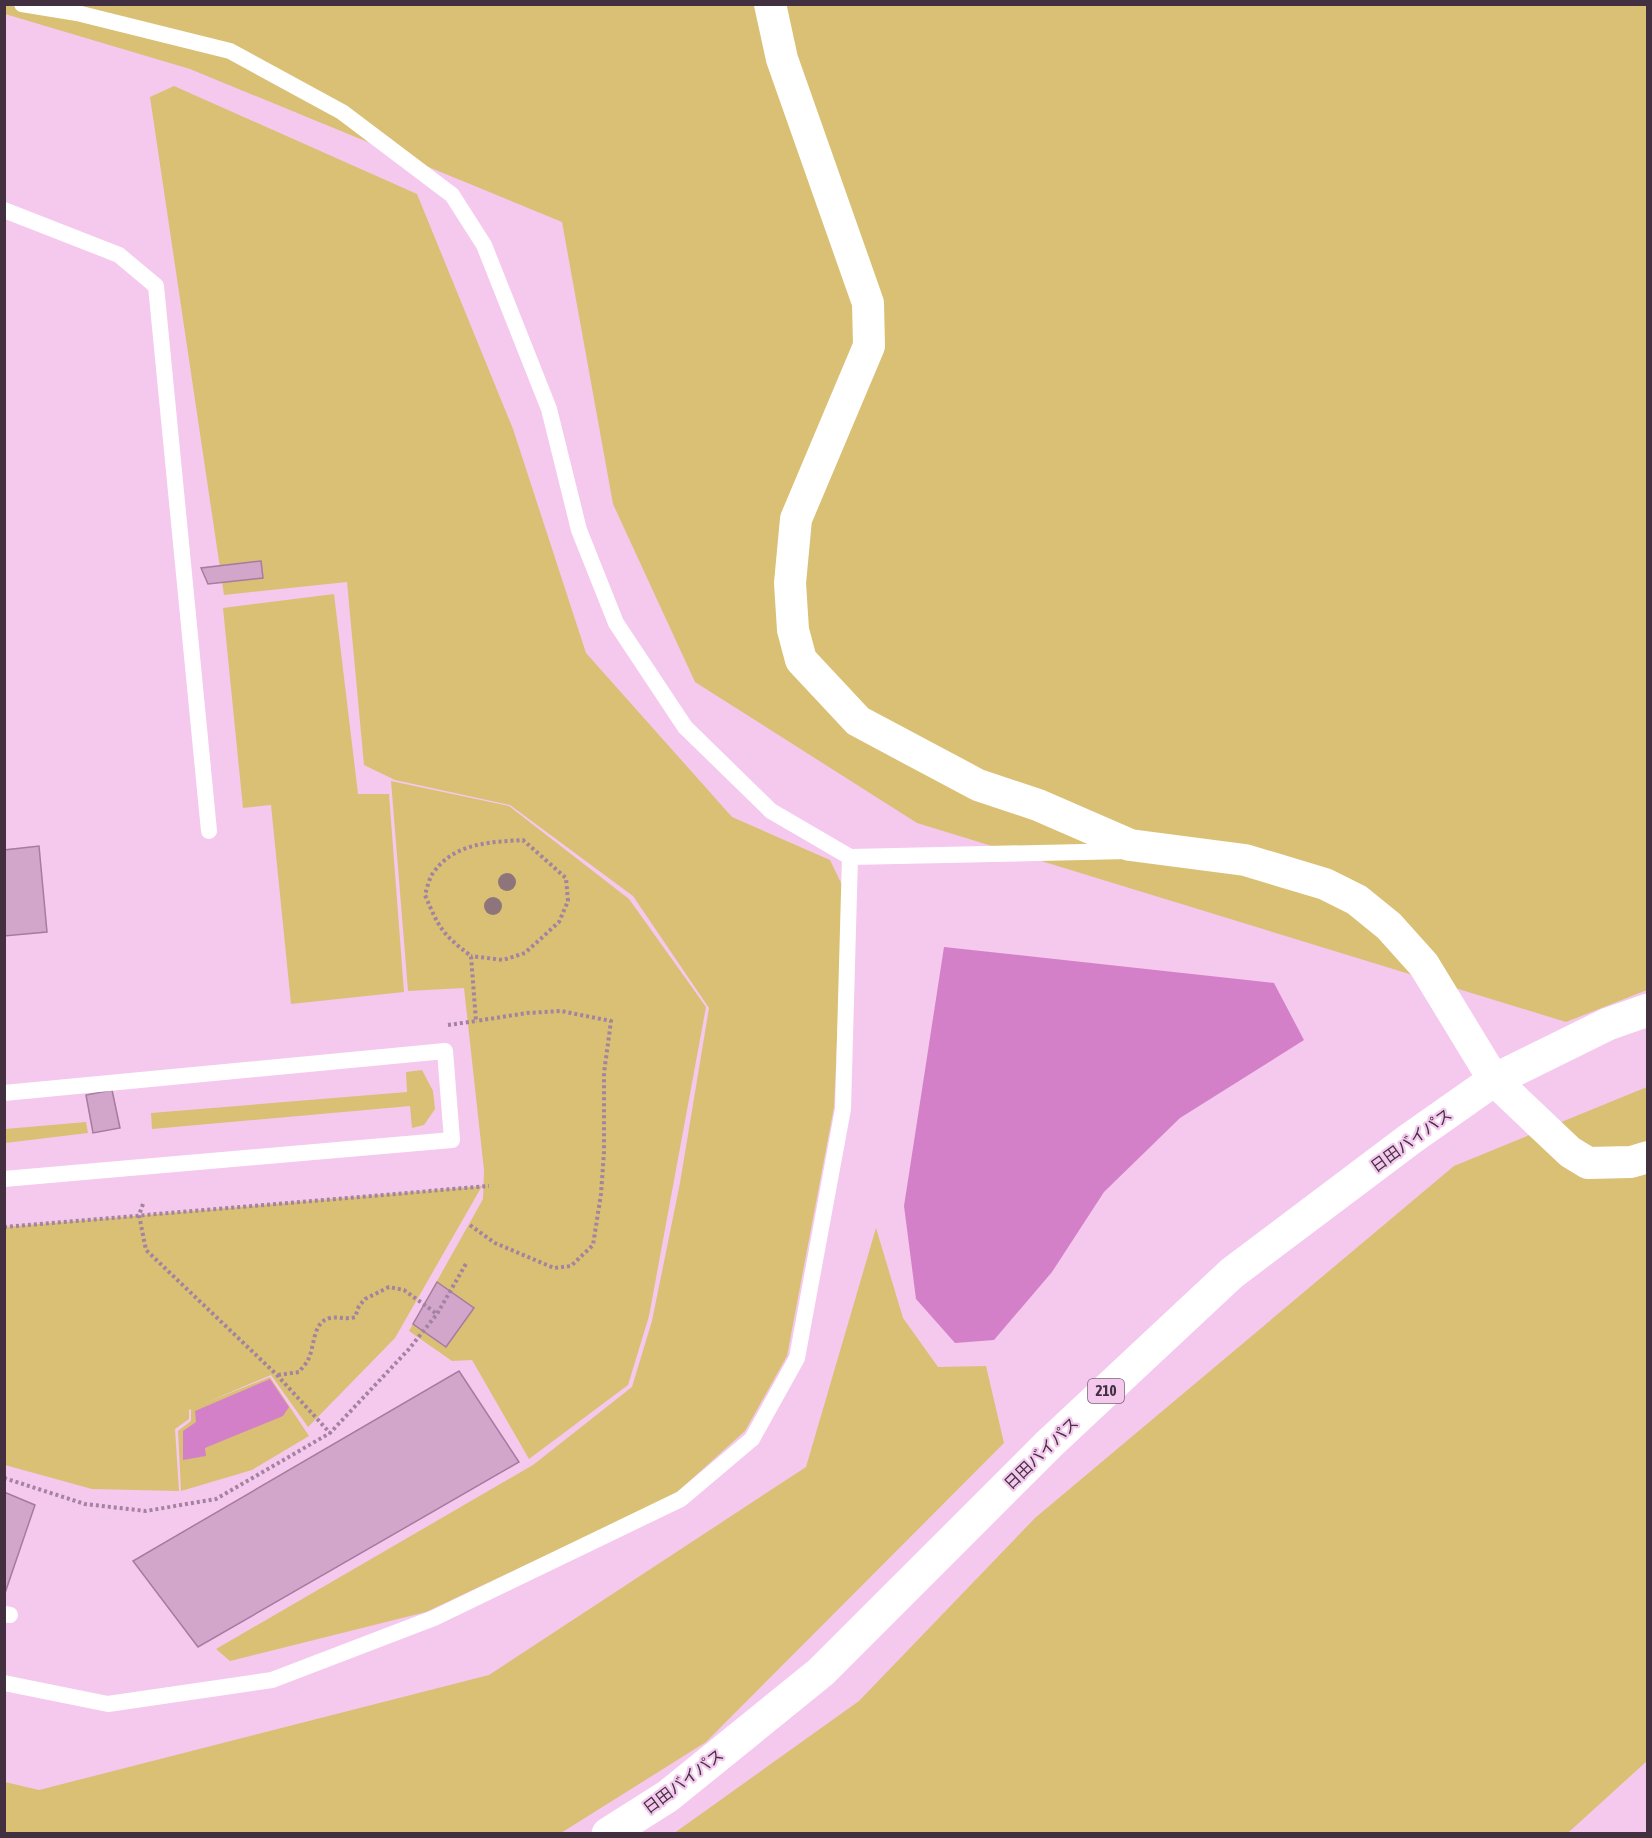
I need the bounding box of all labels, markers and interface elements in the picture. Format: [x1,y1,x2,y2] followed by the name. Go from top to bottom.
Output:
[1367,1105,1455,1175] street label: 日田バイパス
[1088,1379,1124,1403] road number: 210
[1000,1413,1082,1493] street label: 日田バイパス
[639,1745,727,1817] street label: 日田バイパス

